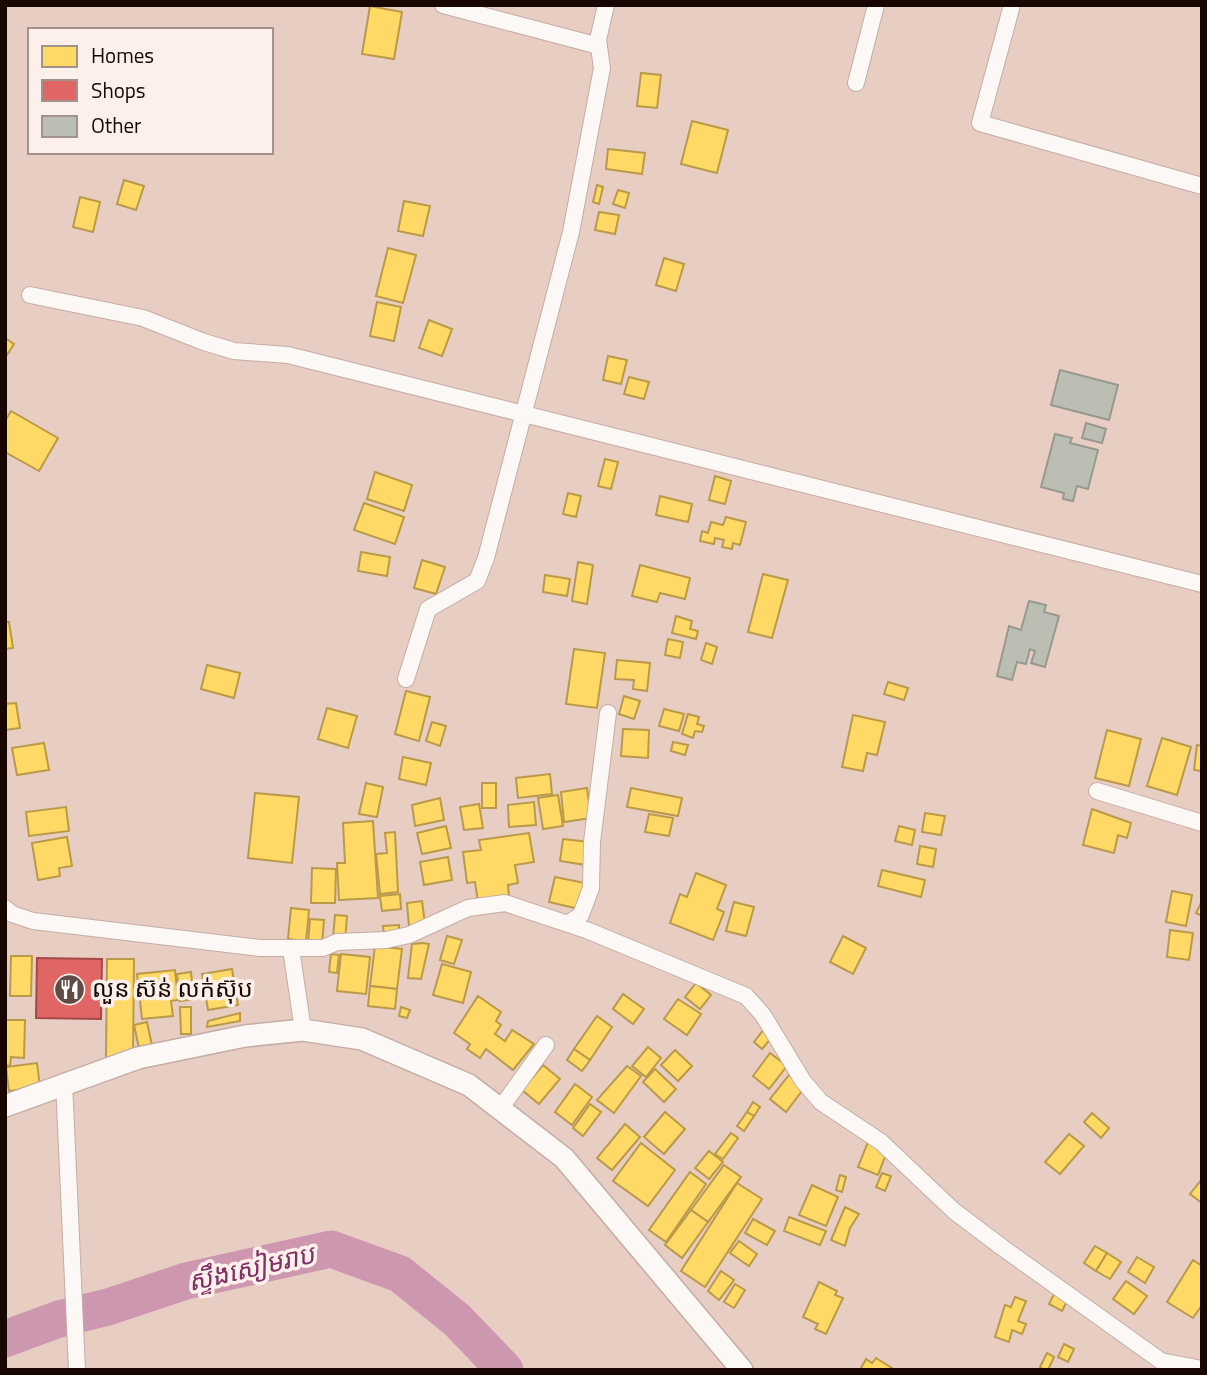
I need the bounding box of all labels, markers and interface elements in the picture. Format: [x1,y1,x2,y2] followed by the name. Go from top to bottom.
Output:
[28,28,273,154] legend
[91,39,154,71] text: Homes
[91,74,146,106] text: Shops
[91,109,141,141] text: Other
[92,970,253,1006] place label: លួន ស៊ន់ លក់ស៊ុប
[52,972,86,1006] restaurant icon: លួន ស៊ន់ លក់ស៊ុប
[184,1233,320,1301] water label: ស្ទឹងសៀមរាប

